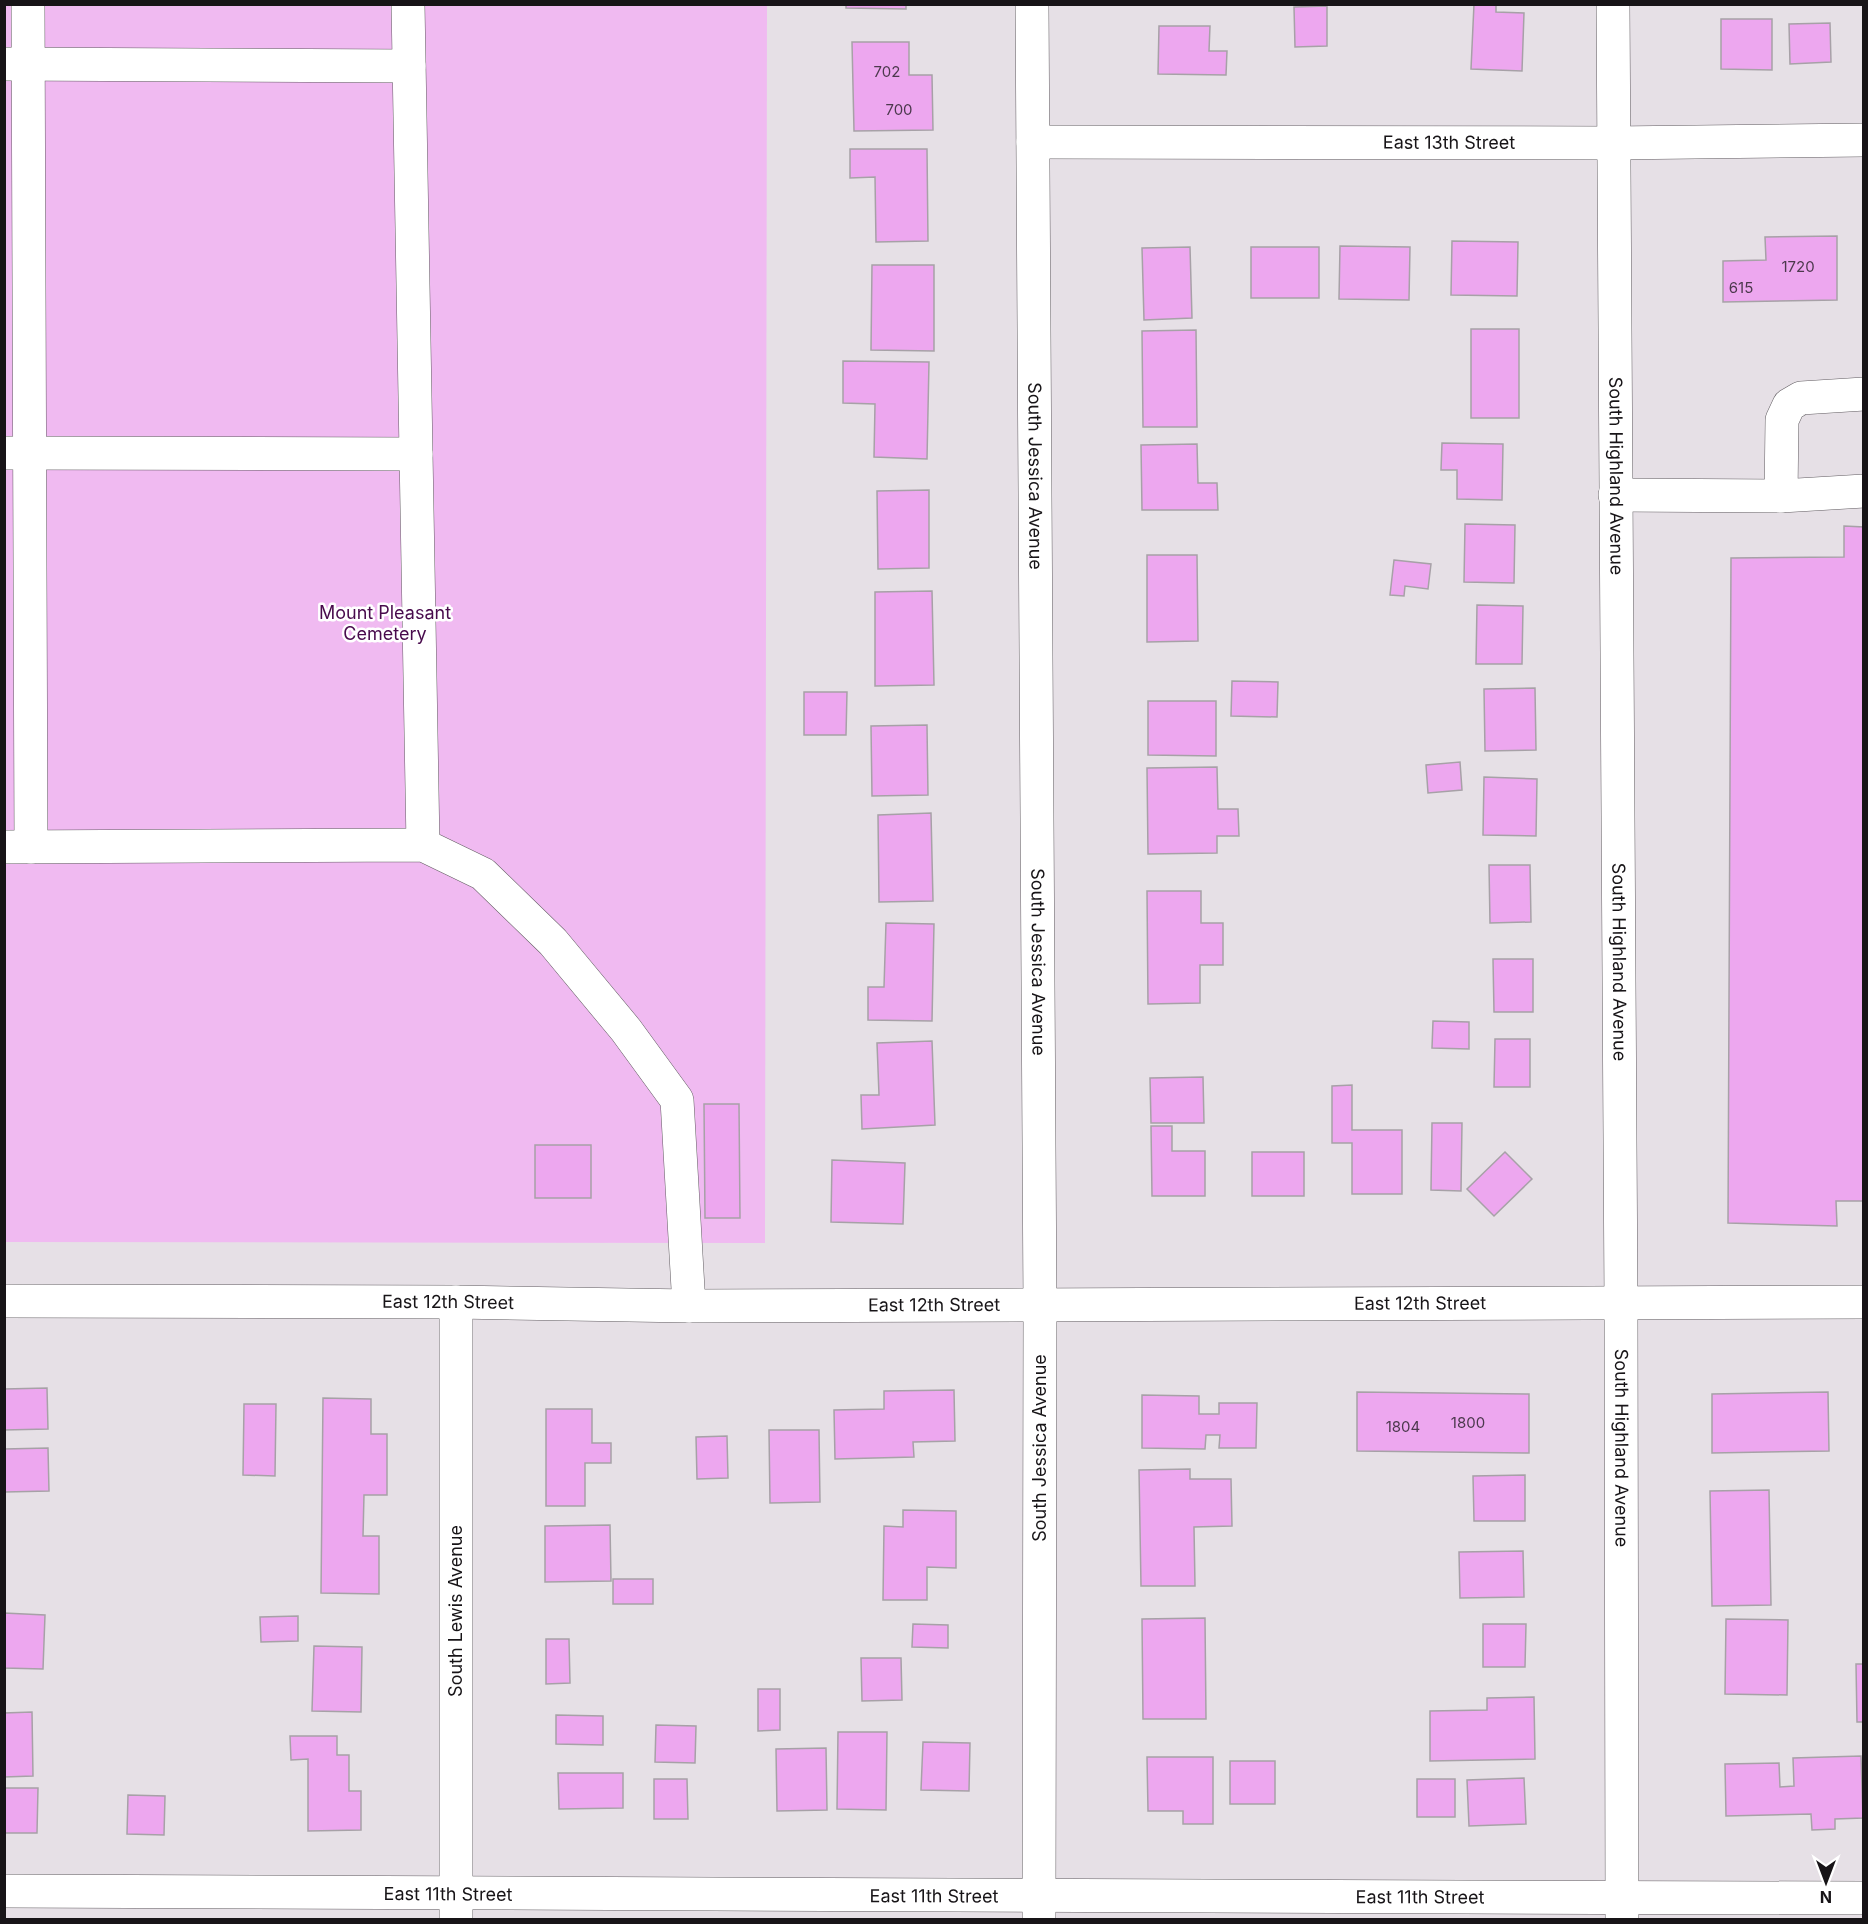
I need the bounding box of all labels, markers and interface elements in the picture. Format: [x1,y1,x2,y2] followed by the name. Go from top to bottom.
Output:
[874,62,900,81] house number: 702
[885,100,913,119] house number: 700
[1383,132,1515,153] street label: East 13th Street
[1781,257,1815,276] house number: 1720
[1729,278,1753,297] house number: 615
[1605,377,1628,575] street label: South Highland Avenue
[1024,382,1046,570] street label: South Jessica Avenue
[319,602,451,644] park label: Mount Pleasant Cemetery
[1608,863,1631,1061] street label: South Highland Avenue
[1027,868,1049,1056] street label: South Jessica Avenue
[382,1291,514,1313] street label: East 12th Street
[1354,1292,1486,1314] street label: East 12th Street
[868,1294,1000,1315] street label: East 12th Street
[1611,1349,1632,1547] street label: South Highland Avenue
[1029,1354,1050,1542] street label: South Jessica Avenue
[1451,1413,1485,1432] house number: 1800
[1386,1417,1420,1436] house number: 1804
[445,1525,466,1697] street label: South Lewis Avenue
[1796,1852,1856,1912] north arrow
[384,1883,513,1905] street label: East 11th Street
[870,1885,999,1907] street label: East 11th Street
[1356,1886,1484,1907] street label: East 11th Street
[1820,1887,1832,1907] text: N

